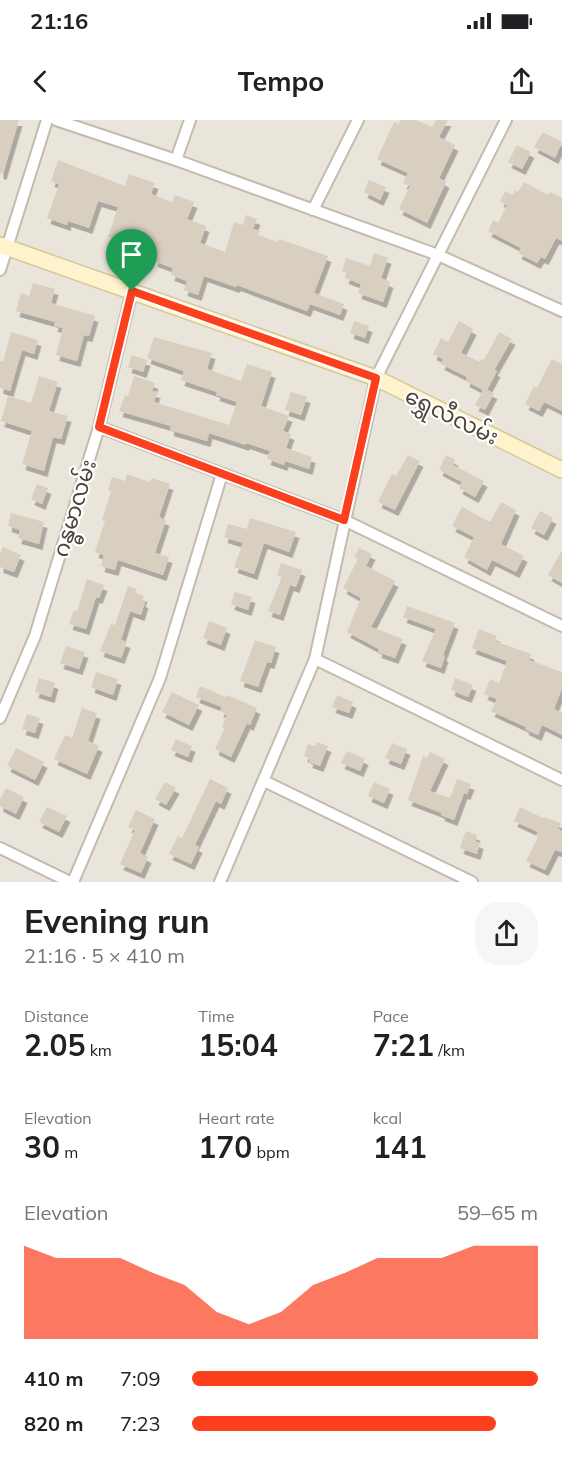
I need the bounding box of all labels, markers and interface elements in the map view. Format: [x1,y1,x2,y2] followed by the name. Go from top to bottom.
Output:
[30,7,88,35] text: 21:16
[238,64,324,98] text: Tempo
[24,65,57,98] icon: back
[505,65,538,98] icon: share
[106,229,157,291] pin
[115,238,148,271] icon: arrive
[399,380,504,454] street label: ရွှေလီလမ်း
[45,455,106,562] street label: ဂန္ဓမာလမ်း
[24,900,210,941] text: Evening run
[475,902,538,965] button: share
[24,943,185,968] text: 21:16 · 5 × 410 m
[24,1006,89,1026] text: Distance
[198,1006,235,1026] text: Time
[373,1006,409,1026] text: Pace
[24,1026,85,1064] text: 2.05
[198,1026,278,1064] text: 15:04
[373,1026,434,1064] text: 7:21
[85,1040,112,1060] text: km
[434,1040,465,1060] text: /km
[24,1108,92,1128] text: Elevation
[198,1108,274,1128] text: Heart rate
[373,1108,402,1128] text: kcal
[24,1128,60,1166] text: 30
[198,1128,252,1166] text: 170
[373,1128,427,1166] text: 141
[60,1142,78,1162] text: m
[252,1142,290,1162] text: bpm
[24,1200,109,1225] text: Elevation
[457,1200,538,1225] text: 59–65 m
[24,1366,83,1391] text: 410 m
[120,1366,161,1391] text: 7:09
[24,1411,83,1436] text: 820 m
[120,1411,161,1436] text: 7:23

